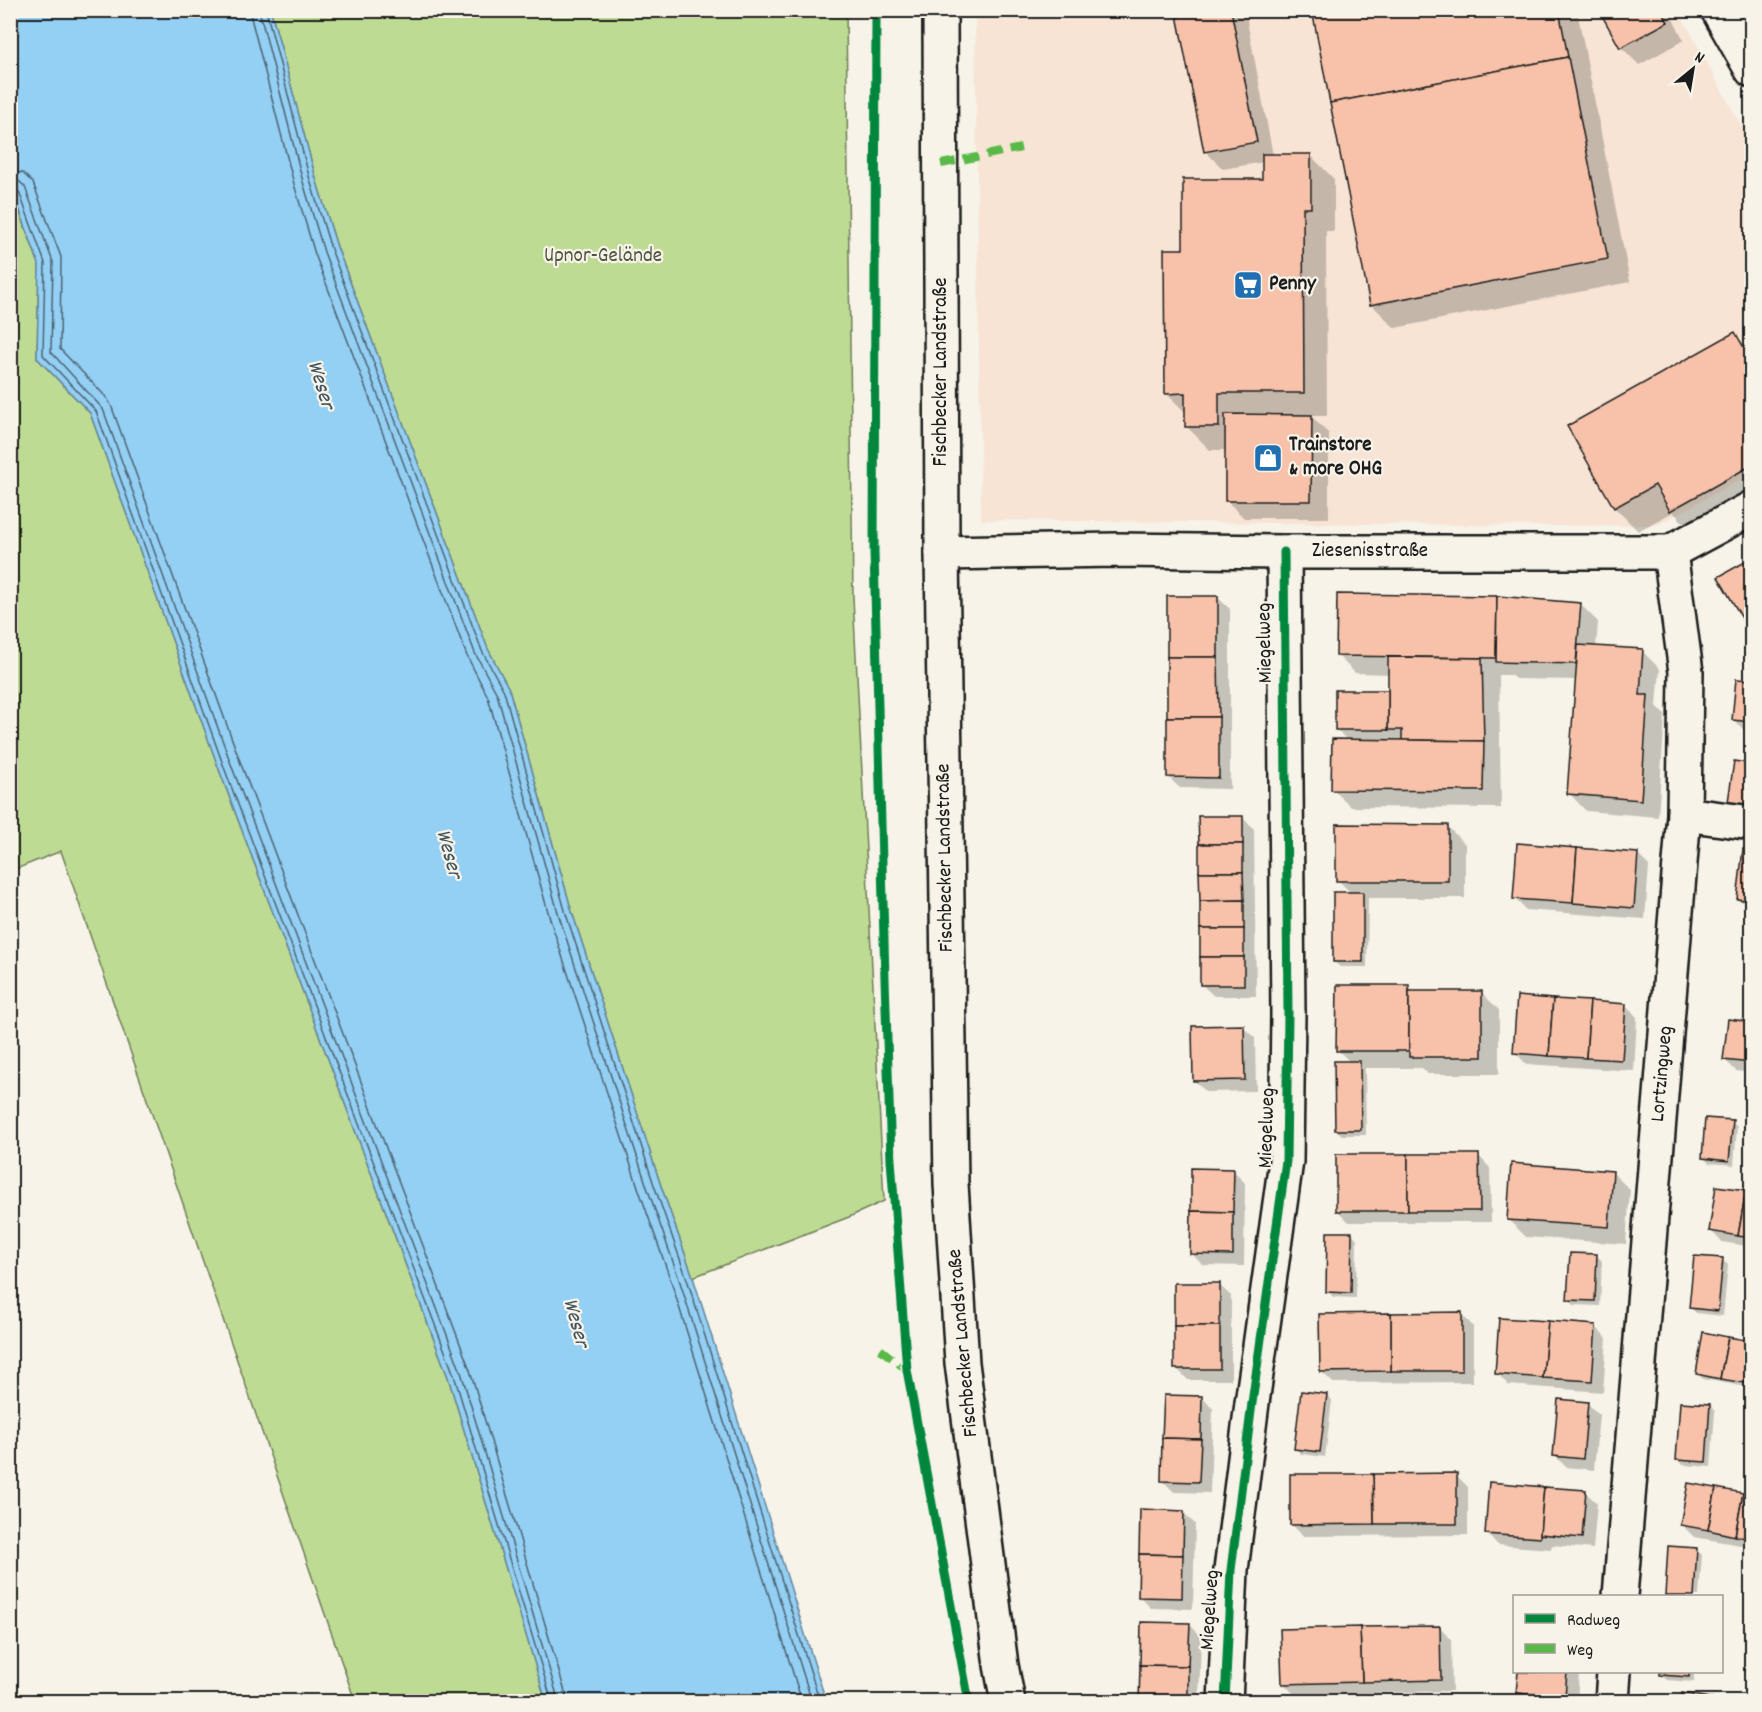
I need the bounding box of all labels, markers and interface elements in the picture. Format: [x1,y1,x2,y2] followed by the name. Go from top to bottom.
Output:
[1663,39,1723,99] north arrow
[1690,46,1709,70] text: N
[544,242,662,272] park label: Upnor-Gelände
[1232,269,1264,301] supermarket icon: Penny
[1269,270,1317,300] place label: Penny
[927,278,957,466] street label: Fischbecker Landstraße
[298,357,343,416] water label: Weser
[1289,431,1382,485] place label: Trainstore & more OHG
[1252,442,1284,474] shop icon: Trainstore & more OHG
[1312,537,1428,567] street label: Ziesenisstraße
[1250,602,1282,684] street label: Miegelweg
[929,763,963,953] street label: Fischbecker Landstraße
[427,826,470,885] water label: Weser
[1644,1025,1682,1123] street label: Lortzingweg
[1252,1087,1284,1169] street label: Miegelweg
[941,1248,987,1438] street label: Fischbecker Landstraße
[554,1295,597,1354] water label: Weser
[1193,1569,1229,1651] street label: Miegelweg
[1513,1595,1723,1673] legend
[1567,1609,1620,1634] text: Radweg
[1567,1639,1593,1664] text: Weg

